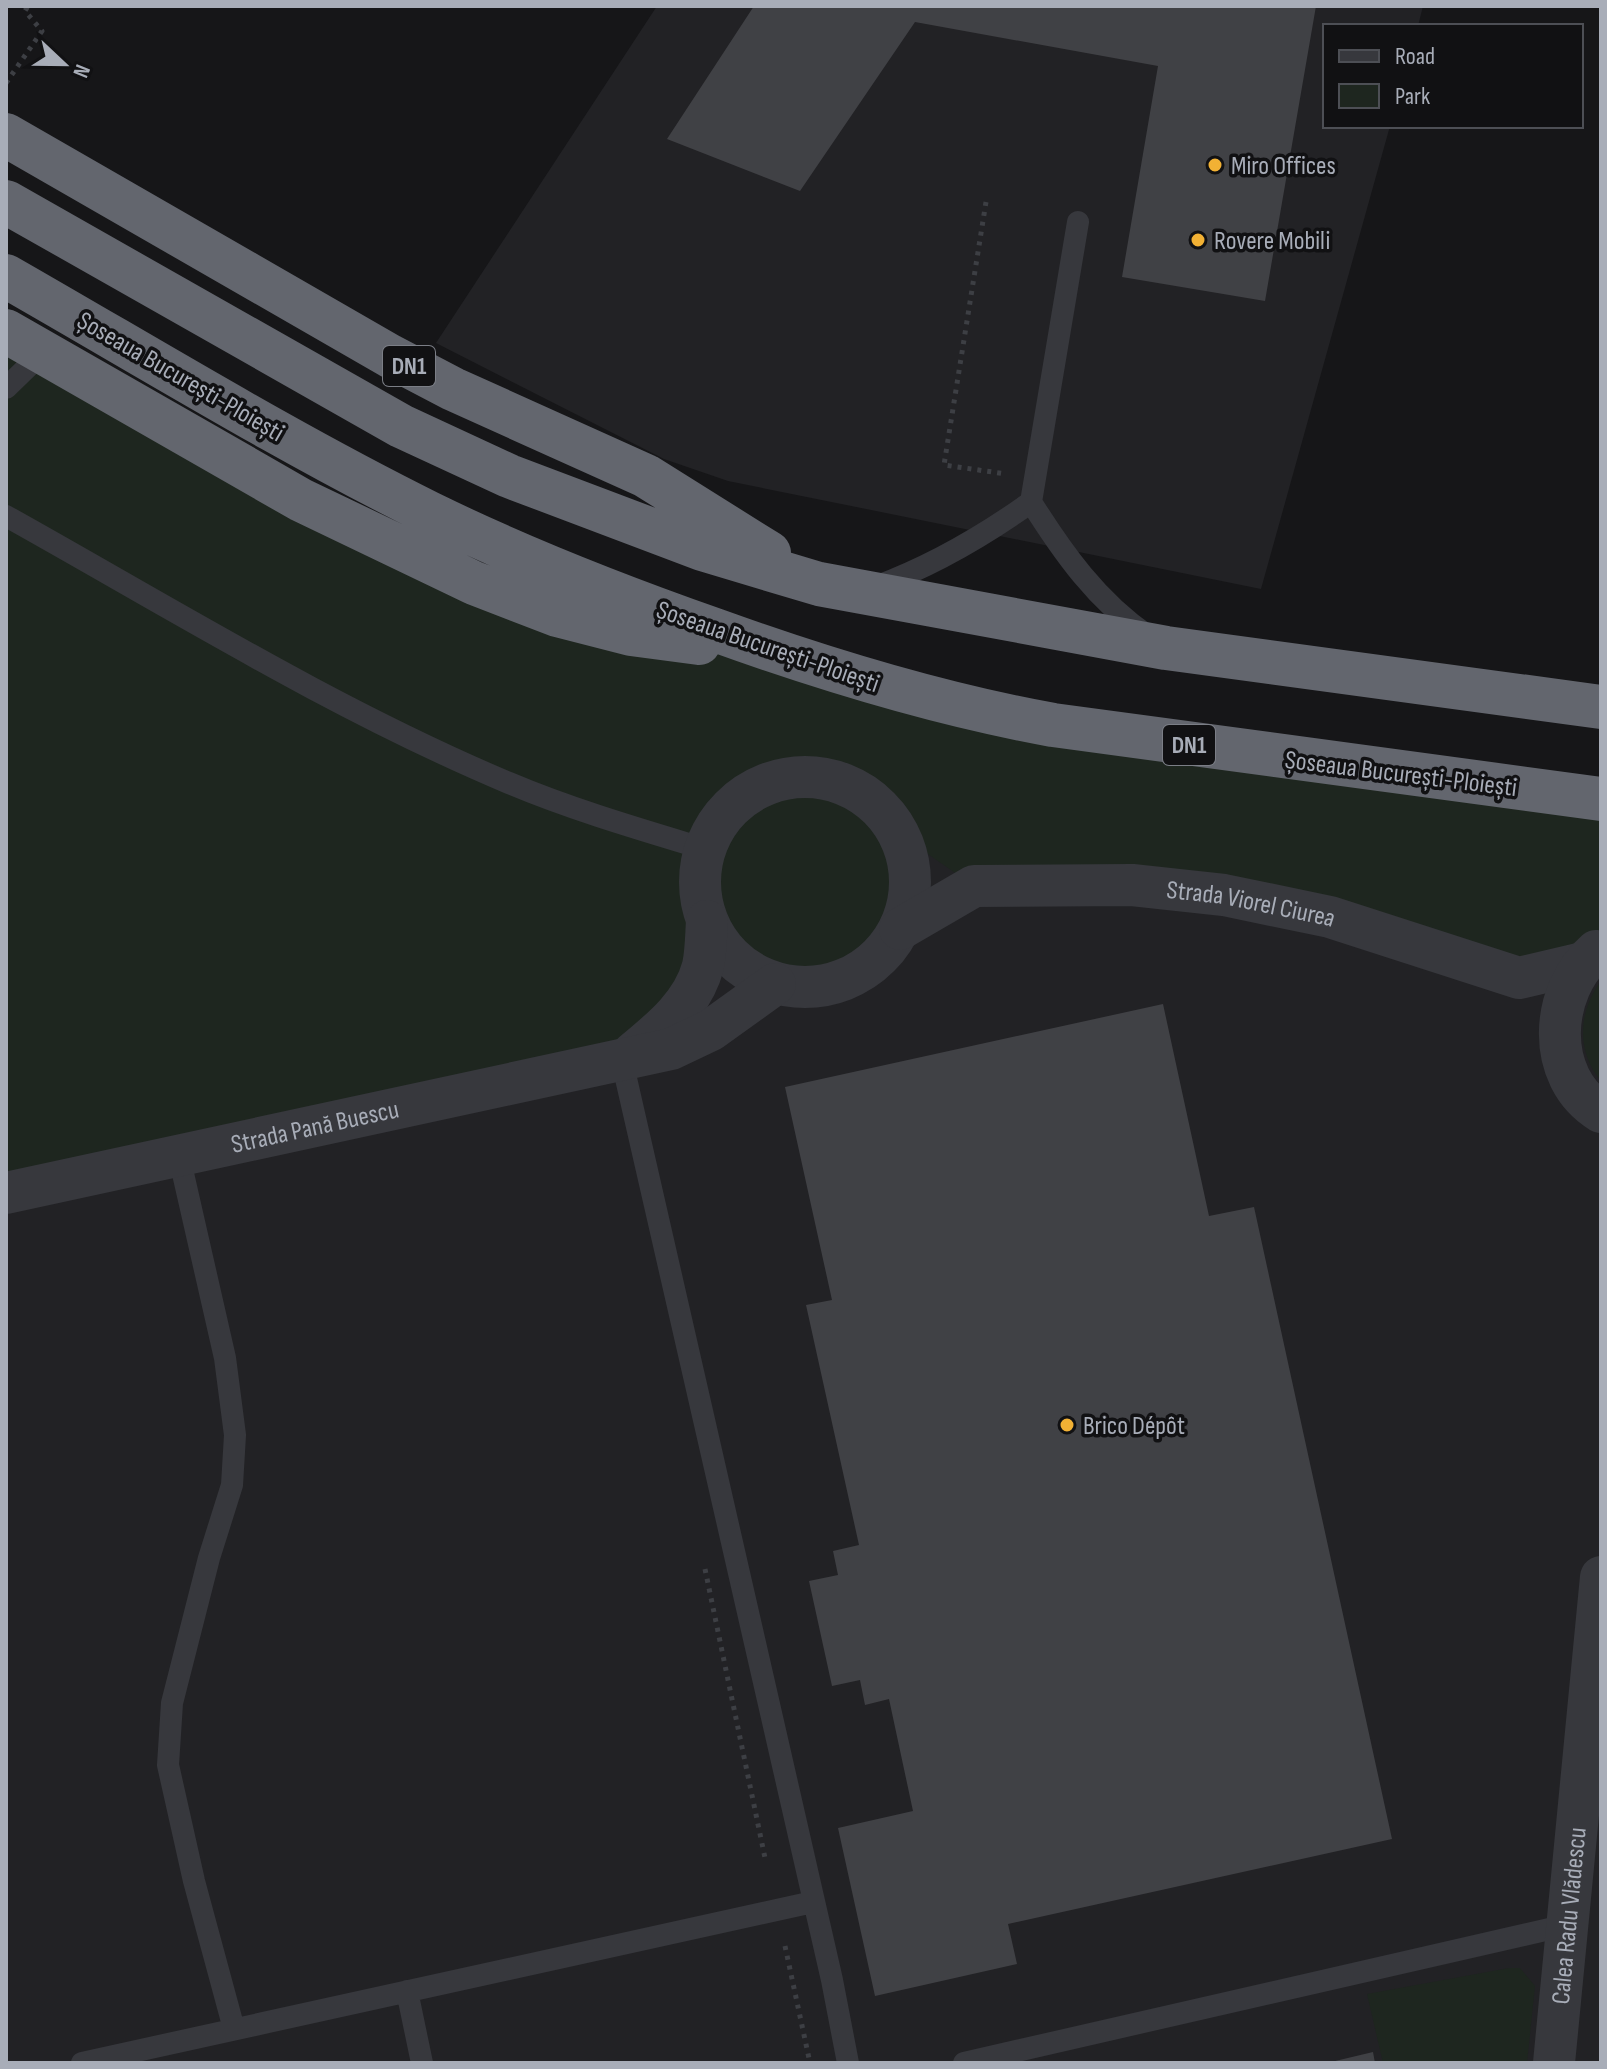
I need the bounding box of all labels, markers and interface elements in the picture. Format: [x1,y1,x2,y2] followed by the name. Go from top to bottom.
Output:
[24,24,104,104] north arrow
[1323,24,1583,128] legend
[1395,42,1435,71] text: Road
[66,60,96,81] text: N
[1395,82,1430,111] text: Park
[1231,151,1336,182] place label: Miro Offices
[1206,156,1224,174] marker: Miro Offices
[1214,226,1330,257] place label: Rovere Mobili
[1189,231,1207,249] marker: Rovere Mobili
[71,305,289,449] street label: Șoseaua București-Ploiești
[383,346,435,386] road number: DN1
[652,595,883,700] street label: Șoseaua București-Ploiești
[1163,725,1215,765] road number: DN1
[1283,745,1519,804] street label: Șoseaua București-Ploiești
[1165,875,1339,935] street label: Strada Viorel Ciurea
[228,1094,402,1161] street label: Strada Pană Buescu
[1083,1411,1185,1442] place label: Brico Dépôt
[1058,1416,1076,1434] marker: Brico Dépôt
[1546,1826,1594,2006] street label: Calea Radu Vlădescu

